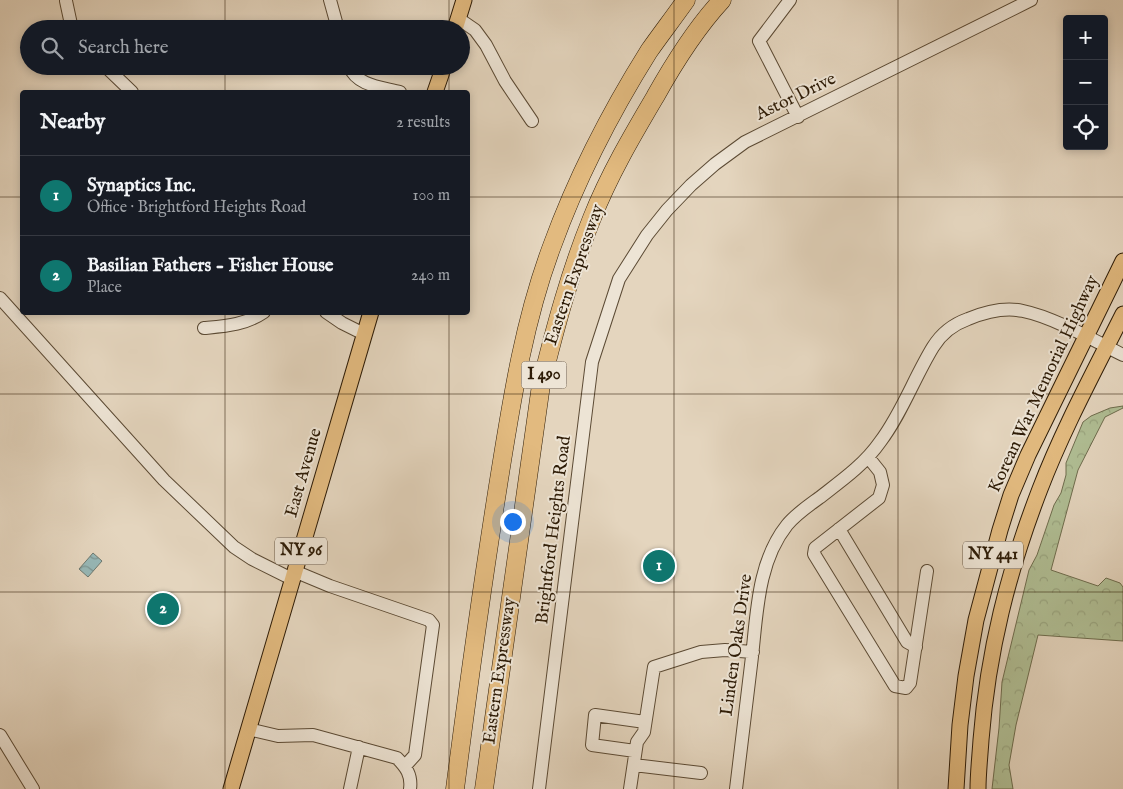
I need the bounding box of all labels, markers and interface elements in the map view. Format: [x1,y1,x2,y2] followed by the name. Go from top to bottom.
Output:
[1063,15,1108,150] map controls
[1063,15,1108,60] button: +
[20,20,470,75] search box
[38,34,66,62] icon: search
[78,36,169,60] text: Search here
[1063,60,1108,105] button: −
[751,68,840,127] street label: Astor Drive
[1063,105,1108,150] button: locate
[40,109,105,136] text: Nearby
[396,113,450,133] text: 2 results
[87,174,196,198] text: Synaptics Inc.
[53,186,59,206] text: 1
[413,186,450,206] text: 100 m
[87,198,306,218] text: Office · Brightford Heights Road
[540,201,610,349] street label: Eastern Expressway
[87,254,334,278] text: Basilian Fathers - Fisher House
[52,266,60,286] text: 2
[411,266,450,286] text: 240 m
[983,271,1105,496] street label: Korean War Memorial Highway
[87,278,122,298] text: Place
[522,362,566,388] road number: I 490
[280,426,328,520] street label: East Avenue
[531,434,577,626] street label: Brightford Heights Road
[500,509,526,535] your location
[275,538,327,564] road number: NY 96
[963,542,1023,568] road number: NY 441
[643,547,675,585] pin: 1
[716,573,758,717] street label: Linden Oaks Drive
[147,590,179,628] pin: 2
[478,596,522,746] street label: Eastern Expressway

